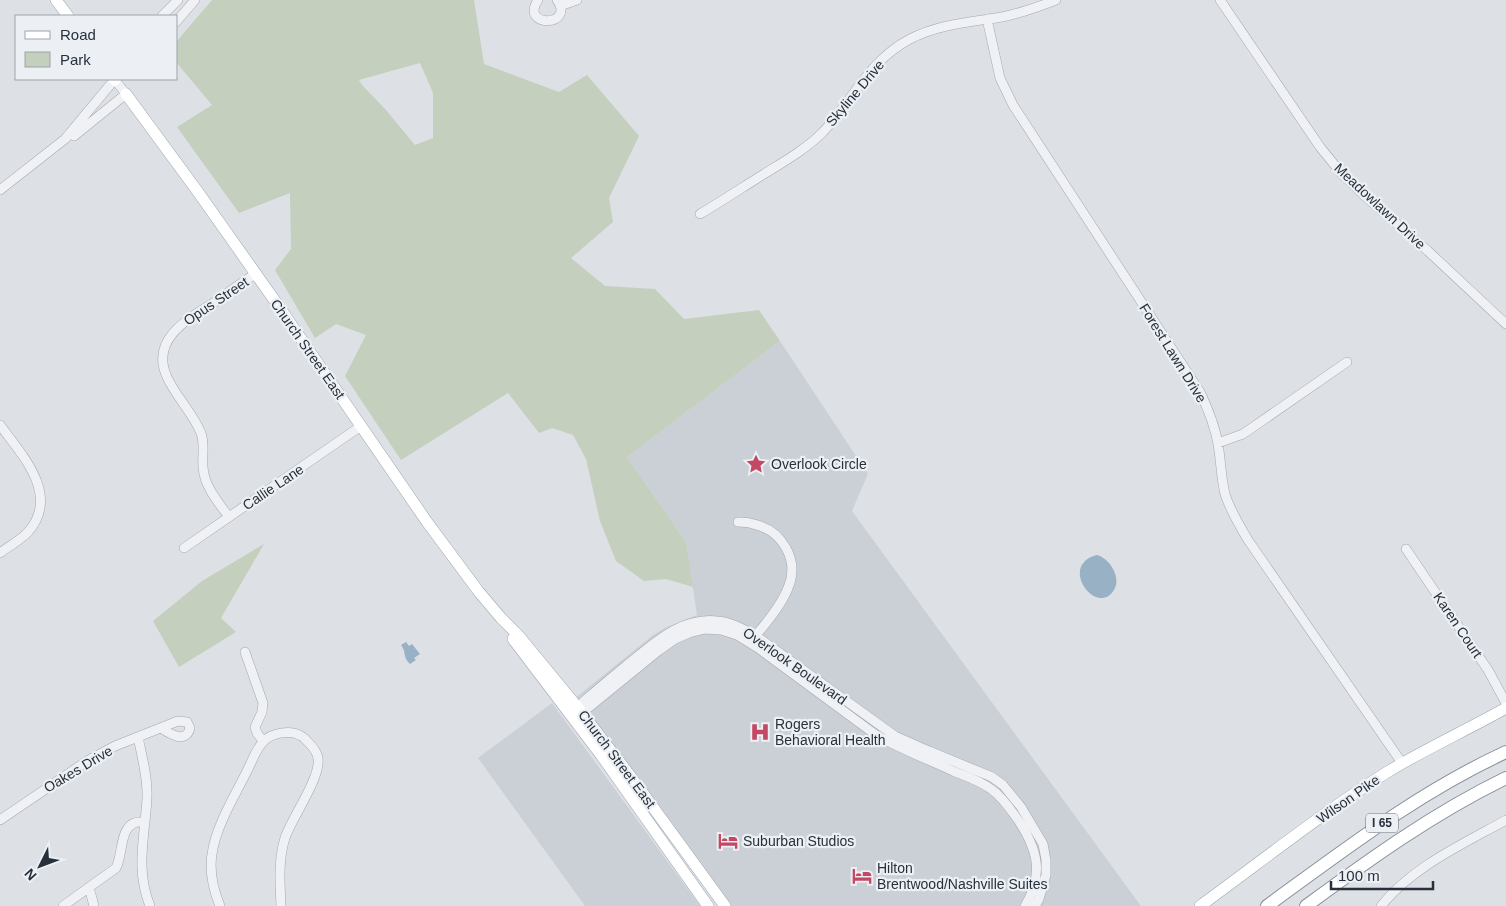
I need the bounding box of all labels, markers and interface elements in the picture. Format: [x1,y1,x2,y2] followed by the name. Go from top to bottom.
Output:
[15,15,178,80] legend
[60,26,96,43] text: Road
[60,51,91,68] text: Park
[823,56,888,129] street label: Skyline Drive
[1331,160,1429,252] street label: Meadowlawn Drive
[181,273,252,329] street label: Opus Street
[268,296,349,402] street label: Church Street East
[1136,301,1210,406] street label: Forest Lawn Drive
[745,453,767,475] place icon: Overlook Circle
[771,456,867,472] place label: Overlook Circle
[239,461,307,513] street label: Callie Lane
[1430,589,1486,661] street label: Karen Court
[740,624,850,708] street label: Overlook Boulevard
[575,707,659,811] street label: Church Street East
[775,716,886,748] place label: Rogers Behavioral Health
[749,721,771,743] hospital icon: Rogers Behavioral Health
[41,742,115,796] street label: Oakes Drive
[1313,771,1383,827] street label: Wilson Pike
[1366,814,1398,832] road number: I 65
[717,830,739,852] hotel icon: Suburban Studios
[743,833,854,849] place label: Suburban Studios
[15,841,65,891] north arrow
[1331,858,1434,890] scale bar
[877,860,1047,892] place label: Hilton Brentwood/Nashville Suites
[851,865,873,887] hotel icon: Hilton Brentwood/Nashville Suites
[21,866,40,884] text: N
[1338,867,1380,884] text: 100 m

